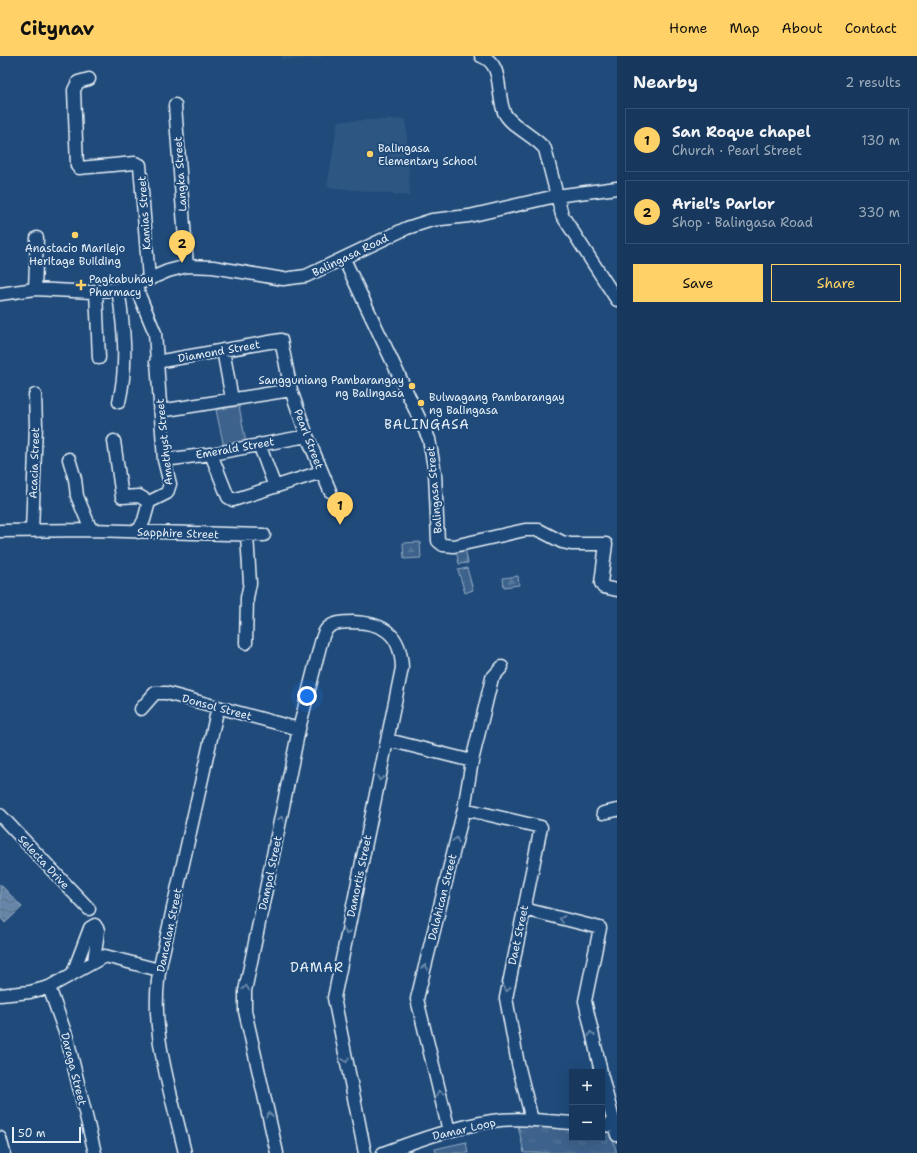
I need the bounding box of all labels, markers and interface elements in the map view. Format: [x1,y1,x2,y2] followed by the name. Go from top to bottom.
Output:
[20,16,94,41] text: Citynav
[669,19,708,37] text: Home
[730,19,760,37] text: Map
[782,19,823,37] text: About
[845,19,897,37] text: Contact
[633,71,698,93] text: Nearby
[845,74,901,91] text: 2 results
[672,122,811,142] text: San Roque chapel
[644,132,650,149] text: 1
[862,132,900,149] text: 130 m
[170,136,191,212] street label: Langka Street
[378,141,478,169] place label: Balingasa Elementary School
[672,142,802,159] text: Church · Pearl Street
[365,149,375,159] marker: Balingasa Elementary School
[134,175,155,251] street label: Kamias Street
[672,194,775,214] text: Ariel's Parlor
[642,204,652,221] text: 2
[858,204,900,221] text: 330 m
[672,214,813,231] text: Shop · Balingasa Road
[70,230,80,240] marker: Anastacio Marilejo Heritage Building
[169,230,195,263] pin: 2
[310,230,391,280] street label: Balingasa Road
[25,241,126,269] place label: Anastacio Marilejo Heritage Building
[633,264,763,302] button: Save
[771,264,901,302] button: Share
[89,272,154,300] place label: Pagkabuhay Pharmacy
[76,280,86,290] marker: Pagkabuhay Pharmacy
[177,337,261,366] street label: Diamond Street
[258,373,404,401] place label: Sangguniang Pambarangay ng Balingasa
[407,381,417,391] marker: Sangguniang Pambarangay ng Balingasa
[429,390,565,418] place label: Bulwagang Pambarangay ng Balingasa
[152,398,177,486] street label: Amethyst Street
[416,398,426,408] marker: Bulwagang Pambarangay ng Balingasa
[290,407,327,471] street label: Pearl Street
[384,416,470,433] district label: BALINGASA
[26,427,43,499] street label: Acacia Street
[195,434,276,463] street label: Emerald Street
[423,445,446,534] street label: Balingasa Street
[327,492,353,525] pin: 1
[137,525,219,542] street label: Sapphire Street
[297,686,317,706] your location
[180,691,254,724] street label: Donsol Street
[376,775,384,781] one-way arrow
[276,816,284,822] one-way arrow
[15,832,73,893] street label: Selecta Drive
[343,833,376,919] street label: Damortis Street
[255,834,286,912] street label: Dampol Street
[451,837,460,844] one-way arrow
[424,852,461,942] street label: Dalahican Street
[153,886,186,974] street label: Dancalan Street
[505,904,532,966] street label: Daet Street
[559,915,565,923] one-way arrow
[344,929,352,935] one-way arrow
[290,959,344,976] district label: DAMAR
[420,963,429,970] one-way arrow
[241,985,250,991] one-way arrow
[504,985,512,992] one-way arrow
[57,1031,90,1107] street label: Daraga Street
[588,1031,596,1037] one-way arrow
[342,1056,350,1063] one-way arrow
[569,1069,605,1141] map controls
[569,1069,605,1105] button: +
[436,1090,444,1096] one-way arrow
[569,1105,605,1141] button: −
[265,1112,273,1118] one-way arrow
[431,1115,497,1144] street label: Damar Loop
[12,1125,81,1144] scale bar
[18,1126,46,1141] text: 50 m

